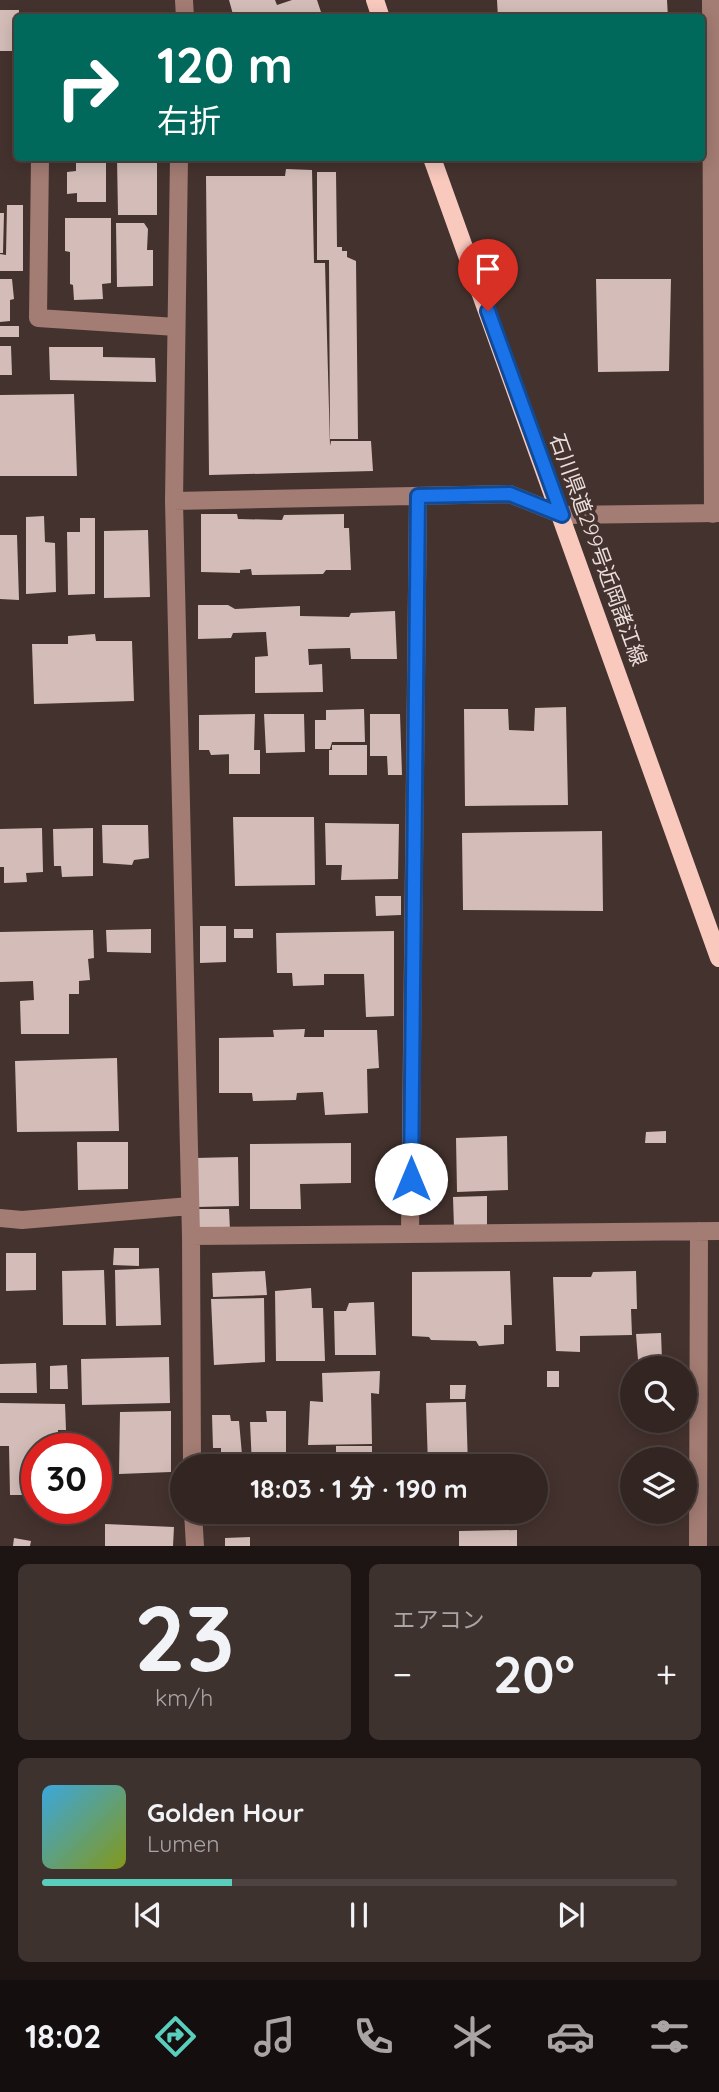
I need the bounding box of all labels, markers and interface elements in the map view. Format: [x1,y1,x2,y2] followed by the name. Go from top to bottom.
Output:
[157,34,293,95] text: 120 m
[42,42,133,133] icon: right
[157,100,221,140] text: 右折
[458,239,518,311] pin
[469,250,507,288] icon: arrive
[545,430,653,669] street label: 石川県道299号近岡諸江線
[374,1142,448,1216] position arrow
[620,1356,697,1524] map controls
[620,1356,697,1433] button: search
[21,1433,112,1524] speed limit sign: 30
[620,1447,697,1524] button: layers
[250,1472,468,1505] text: 18:03 · 1 分 · 190 m
[134,1580,235,1694] text: 23
[393,1605,485,1634] text: エアコン
[493,1641,575,1706] text: 20°
[393,1650,412,1698] text: −
[656,1650,677,1698] text: +
[155,1683,213,1712] text: km/h
[147,1796,304,1829] text: Golden Hour
[147,1829,220,1858] text: Lumen
[129,1896,167,1934] icon: previous
[340,1896,378,1934] icon: pause
[552,1896,590,1934] icon: next
[151,2012,200,2061] icon: directions
[250,2012,299,2061] icon: music
[349,2012,398,2061] icon: phone
[448,2012,497,2061] icon: climate
[546,2012,595,2061] icon: car
[645,2012,694,2061] icon: filters
[25,2016,101,2056] text: 18:02

